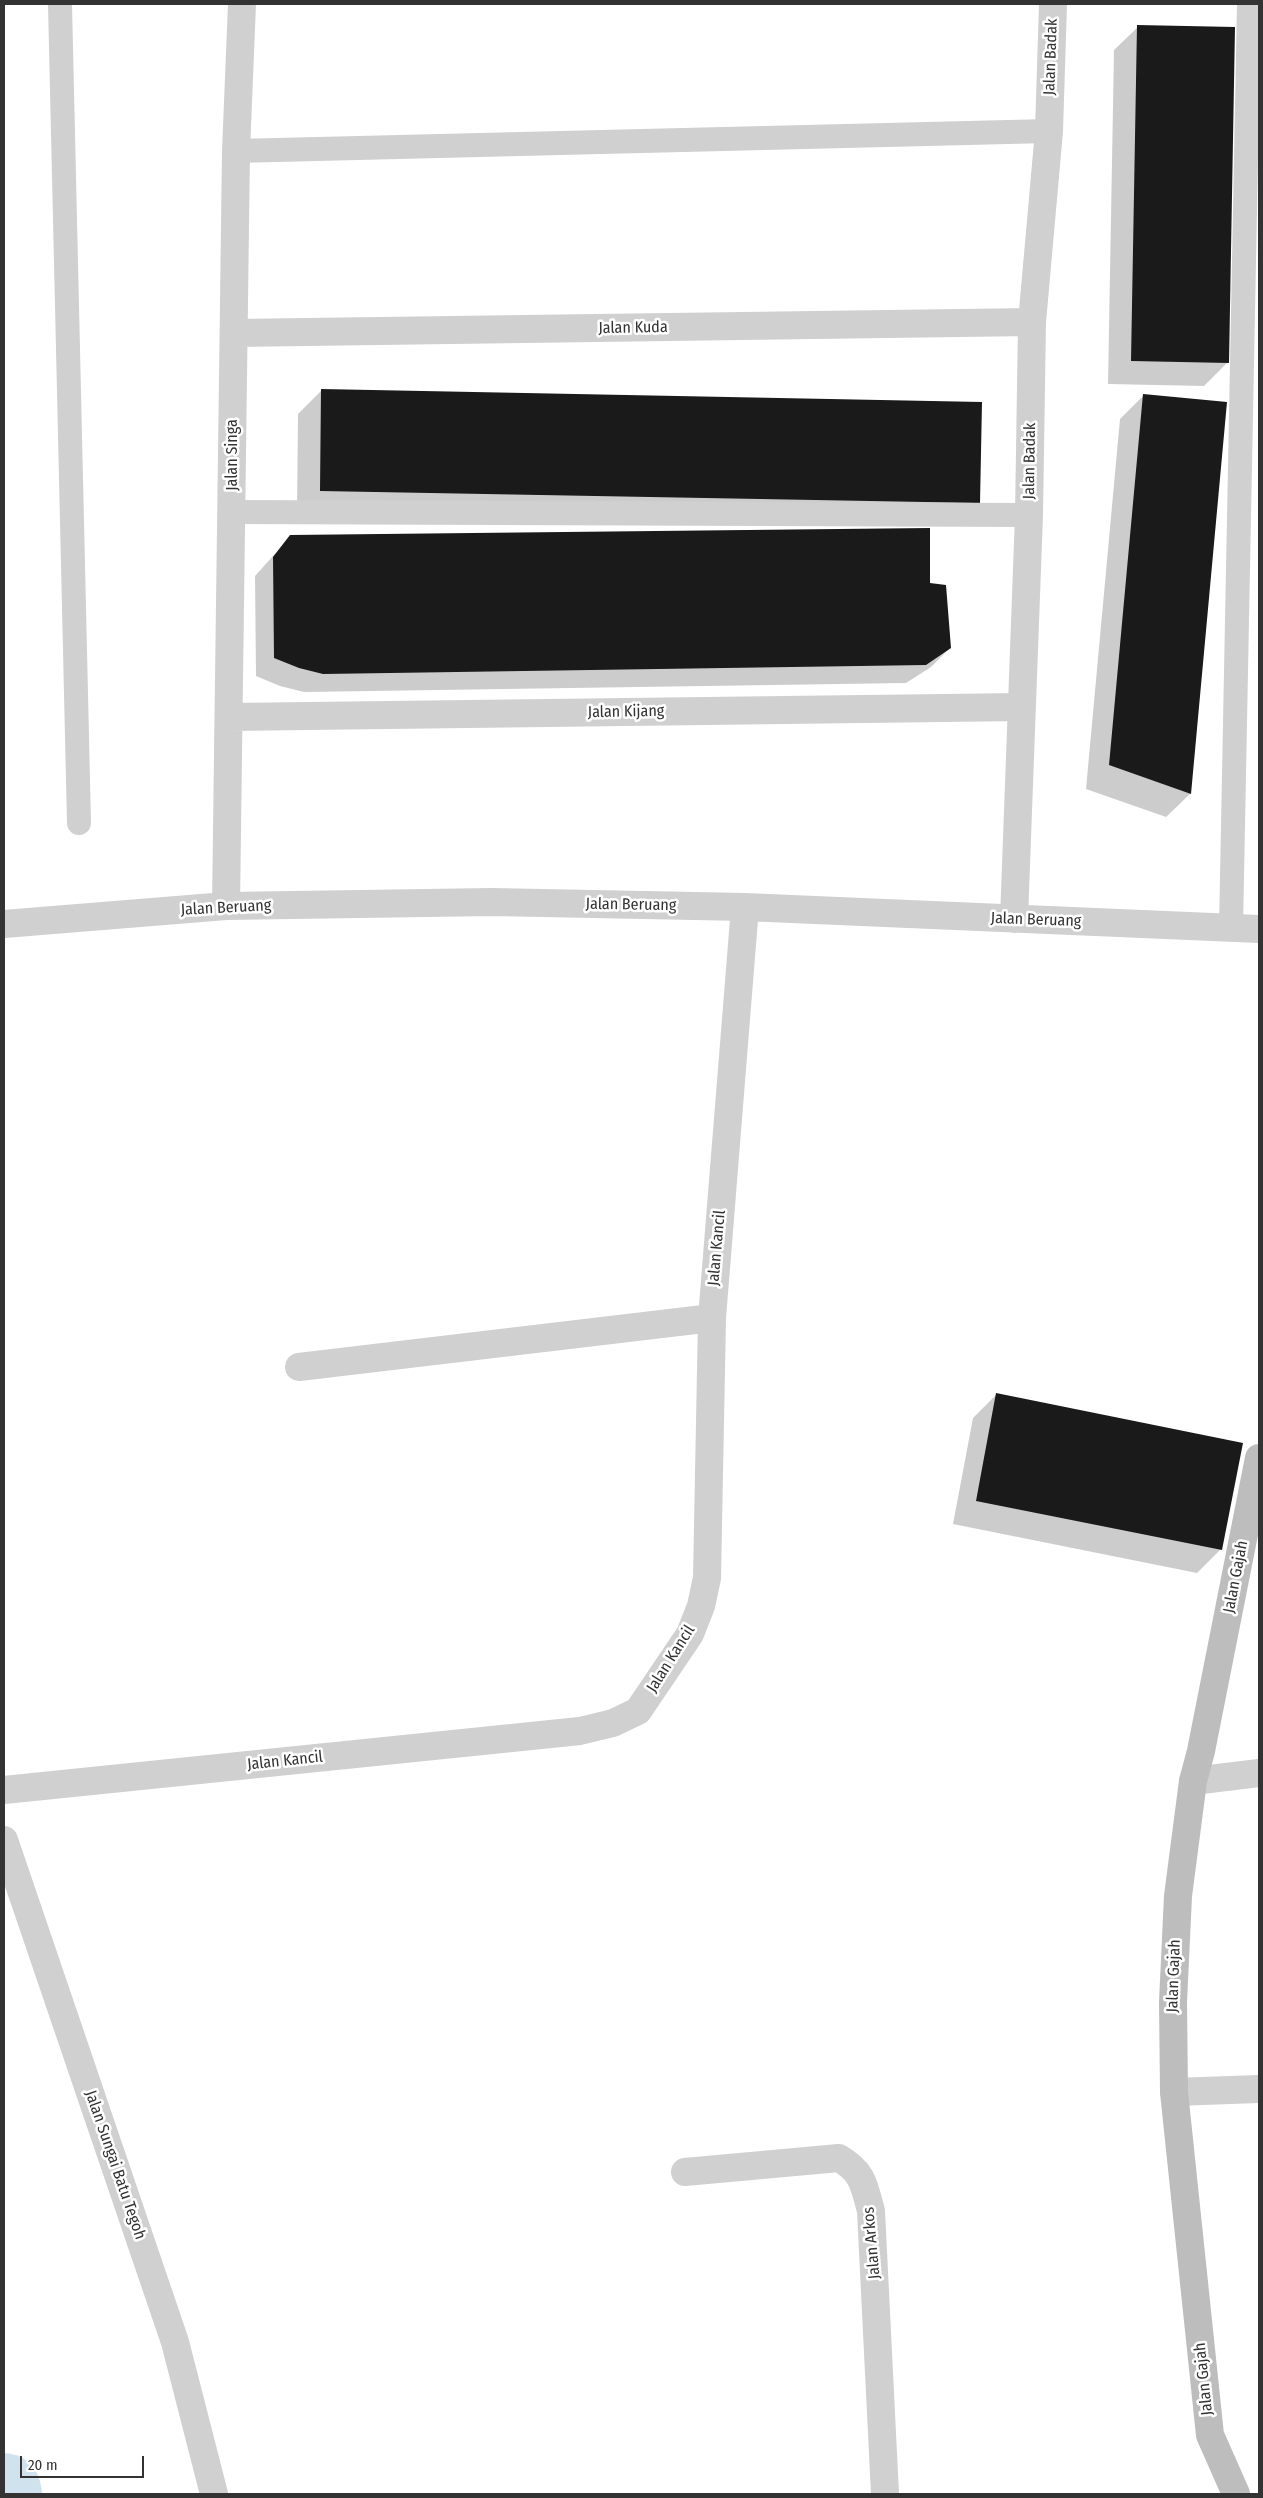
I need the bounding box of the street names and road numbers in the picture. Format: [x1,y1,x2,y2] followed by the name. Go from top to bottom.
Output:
[1040,18,1062,96] street label: Jalan Badak
[598,318,668,338] street label: Jalan Kuda
[223,419,243,491] street label: Jalan Singa
[1020,422,1040,500] street label: Jalan Badak
[588,702,664,722] street label: Jalan Kijang
[586,895,676,915] street label: Jalan Beruang
[180,896,272,920] street label: Jalan Beruang
[990,909,1082,931] street label: Jalan Beruang
[704,1209,730,1287] street label: Jalan Kancil
[1220,1539,1252,1615] street label: Jalan Gajah
[643,1622,699,1696] street label: Jalan Kancil
[246,1747,324,1775] street label: Jalan Kancil
[1163,1939,1185,2013] street label: Jalan Gajah
[80,2088,150,2242] street label: Jalan Sungai Batu Tegoh
[859,2206,885,2280] street label: Jalan Arkos
[1191,2342,1217,2416] street label: Jalan Gajah

